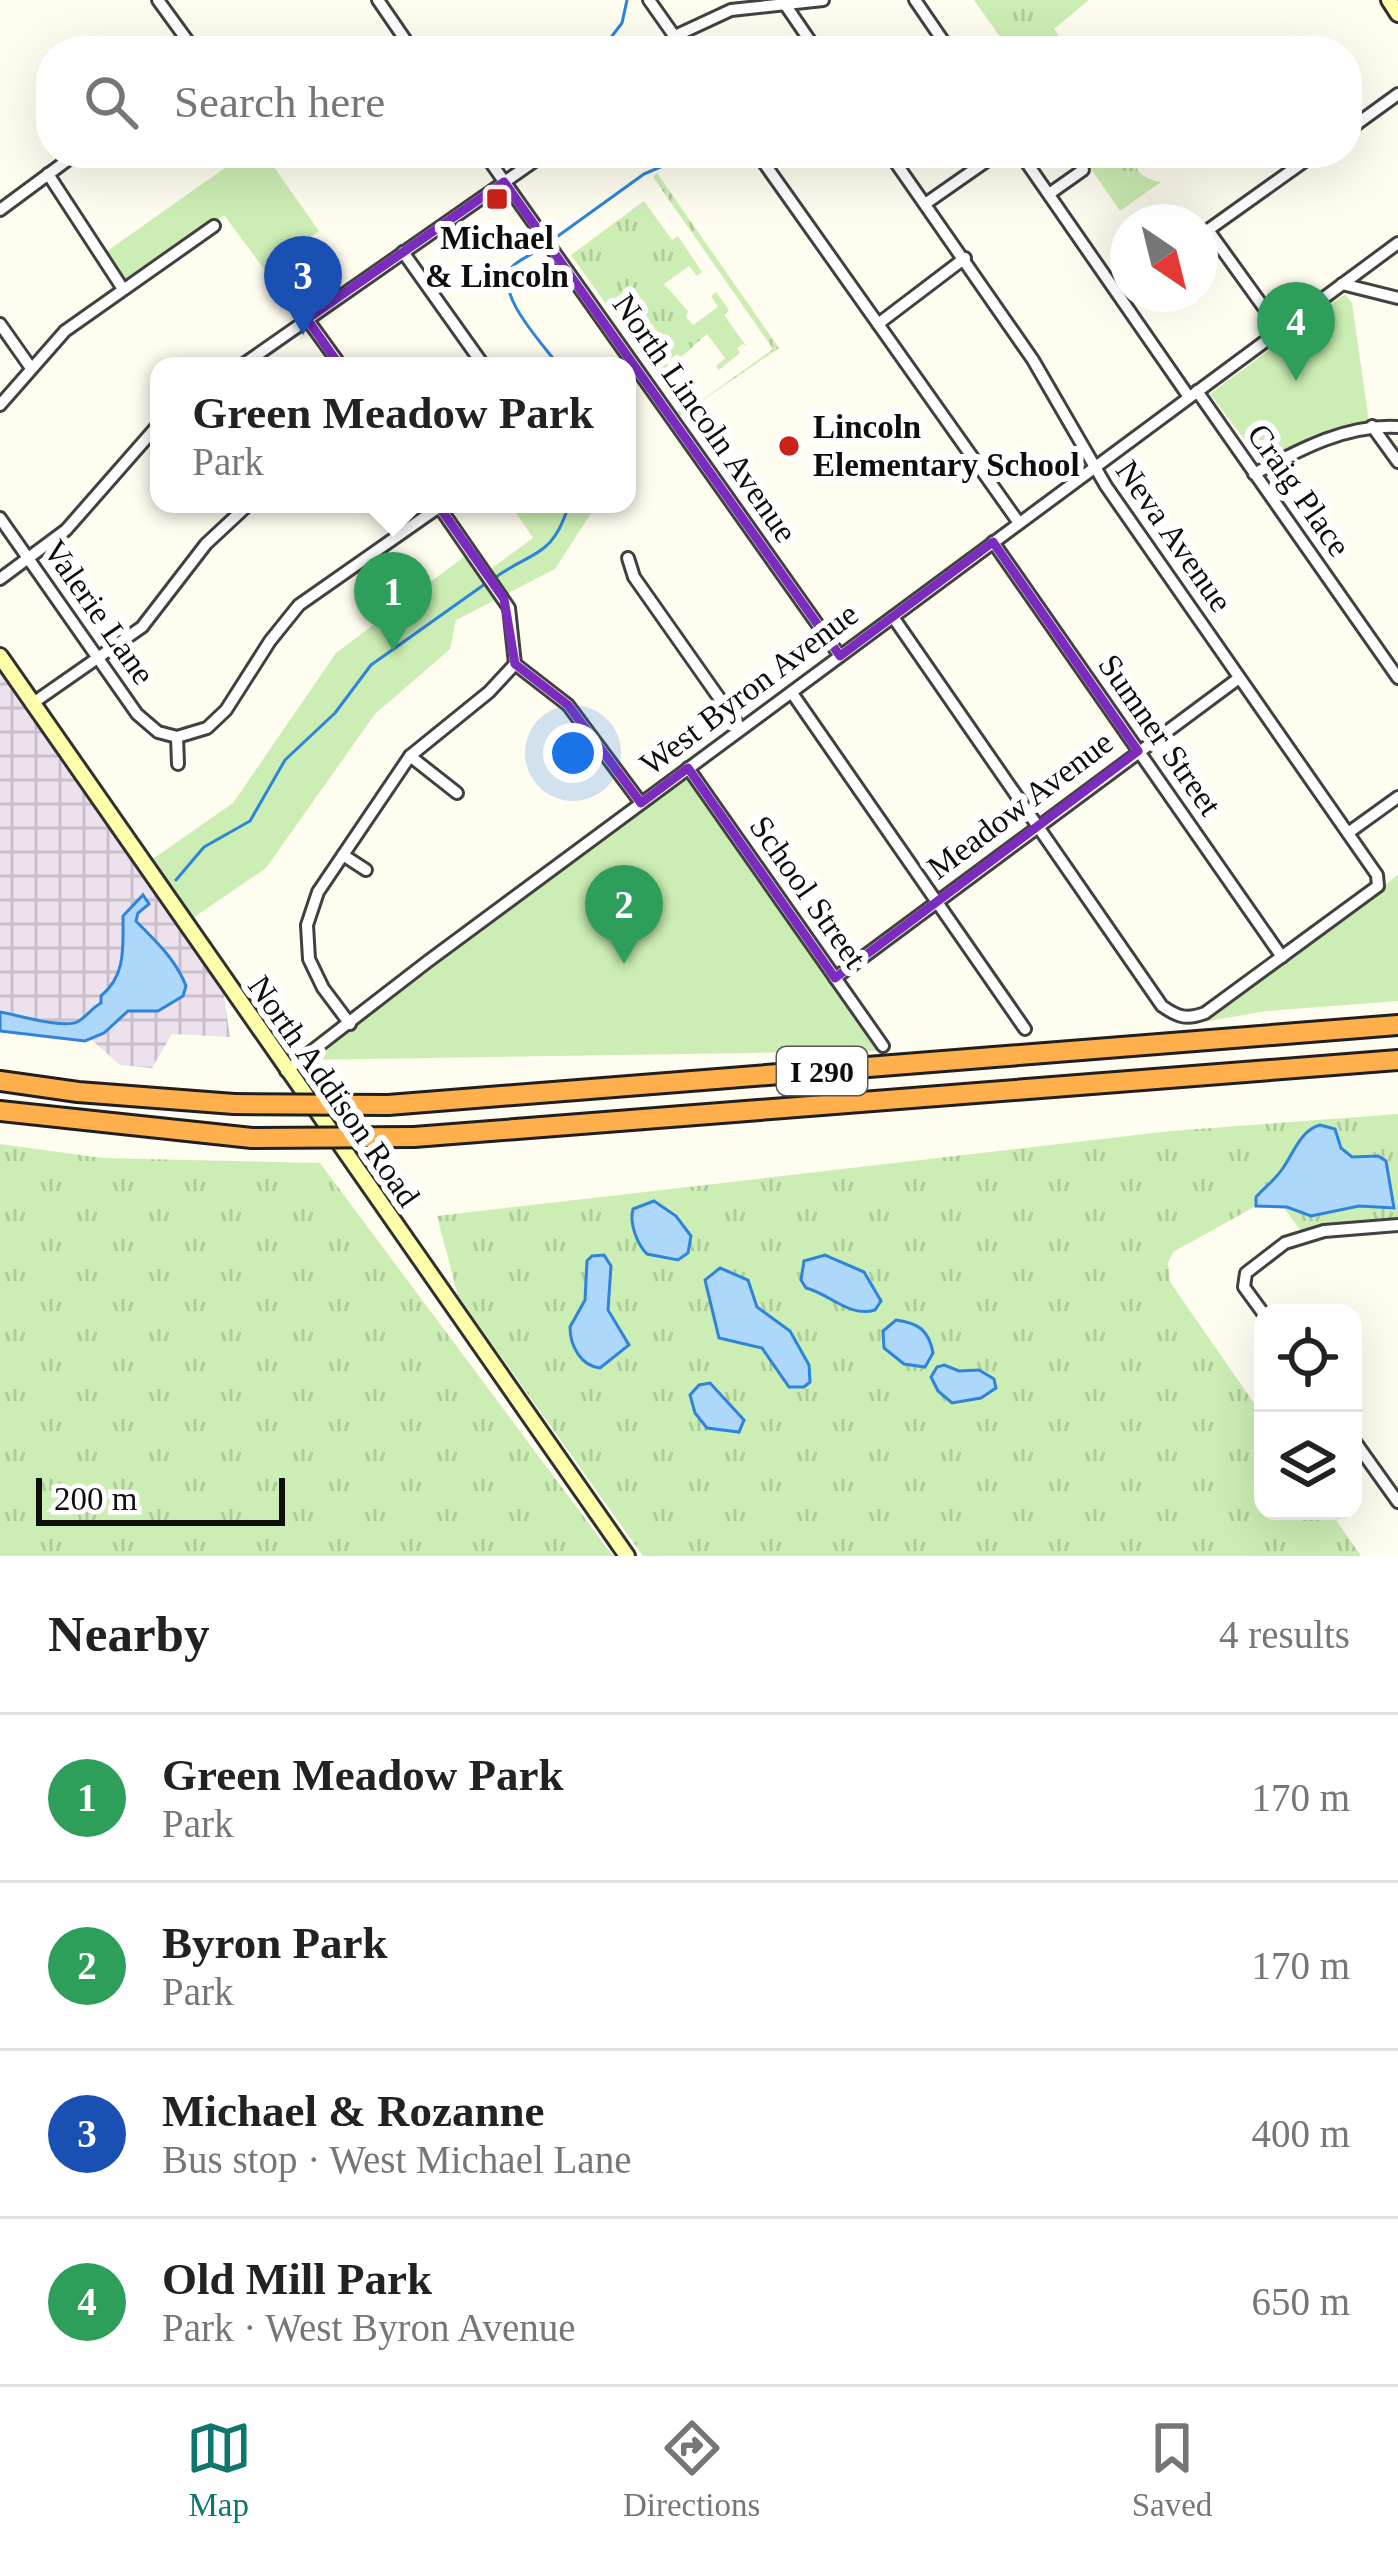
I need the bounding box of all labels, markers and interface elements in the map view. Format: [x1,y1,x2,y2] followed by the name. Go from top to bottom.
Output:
[36,36,1362,168] search box
[78,69,144,135] icon: search
[174,77,385,127] text: Search here
[484,186,510,212] marker: Michael & Lincoln
[1110,204,1218,312] north arrow
[425,220,569,294] place label: Michael & Lincoln
[264,236,342,335] pin: 3
[1257,282,1335,381] pin: 4
[606,287,804,549] street label: North Lincoln Avenue
[150,357,636,513] popup
[192,388,594,438] text: Green Meadow Park
[813,409,1080,483] place label: Lincoln Elementary School
[1240,417,1358,563] street label: Craig Place
[776,433,802,459] marker: Lincoln Elementary School
[192,440,264,483] text: Park
[1109,453,1239,619] street label: Neva Avenue
[36,533,162,691] street label: Valerie Lane
[354,552,432,651] pin: 1
[633,596,865,782] street label: West Byron Avenue
[1091,648,1229,822] street label: Sumner Street
[543,723,603,783] your location
[920,724,1120,886] street label: Meadow Avenue
[743,809,873,975] street label: School Street
[585,865,663,964] pin: 2
[241,969,427,1214] street label: North Addison Road
[777,1047,867,1095] road number: I 290
[1254,1304,1362,1520] map controls
[1254,1304,1362,1412] button: locate
[1254,1412,1362,1520] button: layers
[36,1472,285,1525] scale bar
[54,1481,137,1517] text: 200 m
[48,1606,209,1662] text: Nearby
[1219,1613,1350,1656] text: 4 results
[162,1750,564,1800] text: Green Meadow Park
[77,1776,97,1819] text: 1
[1251,1776,1350,1819] text: 170 m
[162,1802,234,1845] text: Park
[162,1918,387,1968] text: Byron Park
[77,1944,97,1987] text: 2
[1251,1944,1350,1987] text: 170 m
[162,1970,234,2013] text: Park
[162,2086,544,2136] text: Michael & Rozanne
[77,2112,97,2155] text: 3
[1251,2112,1350,2155] text: 400 m
[162,2138,631,2181] text: Bus stop · West Michael Lane
[162,2254,432,2304] text: Old Mill Park
[77,2280,97,2323] text: 4
[1251,2280,1350,2323] text: 650 m
[162,2306,576,2349] text: Park · West Byron Avenue
[186,2415,252,2524] tab: Map
[623,2415,760,2524] tab: Directions
[1132,2415,1212,2524] tab: Saved

